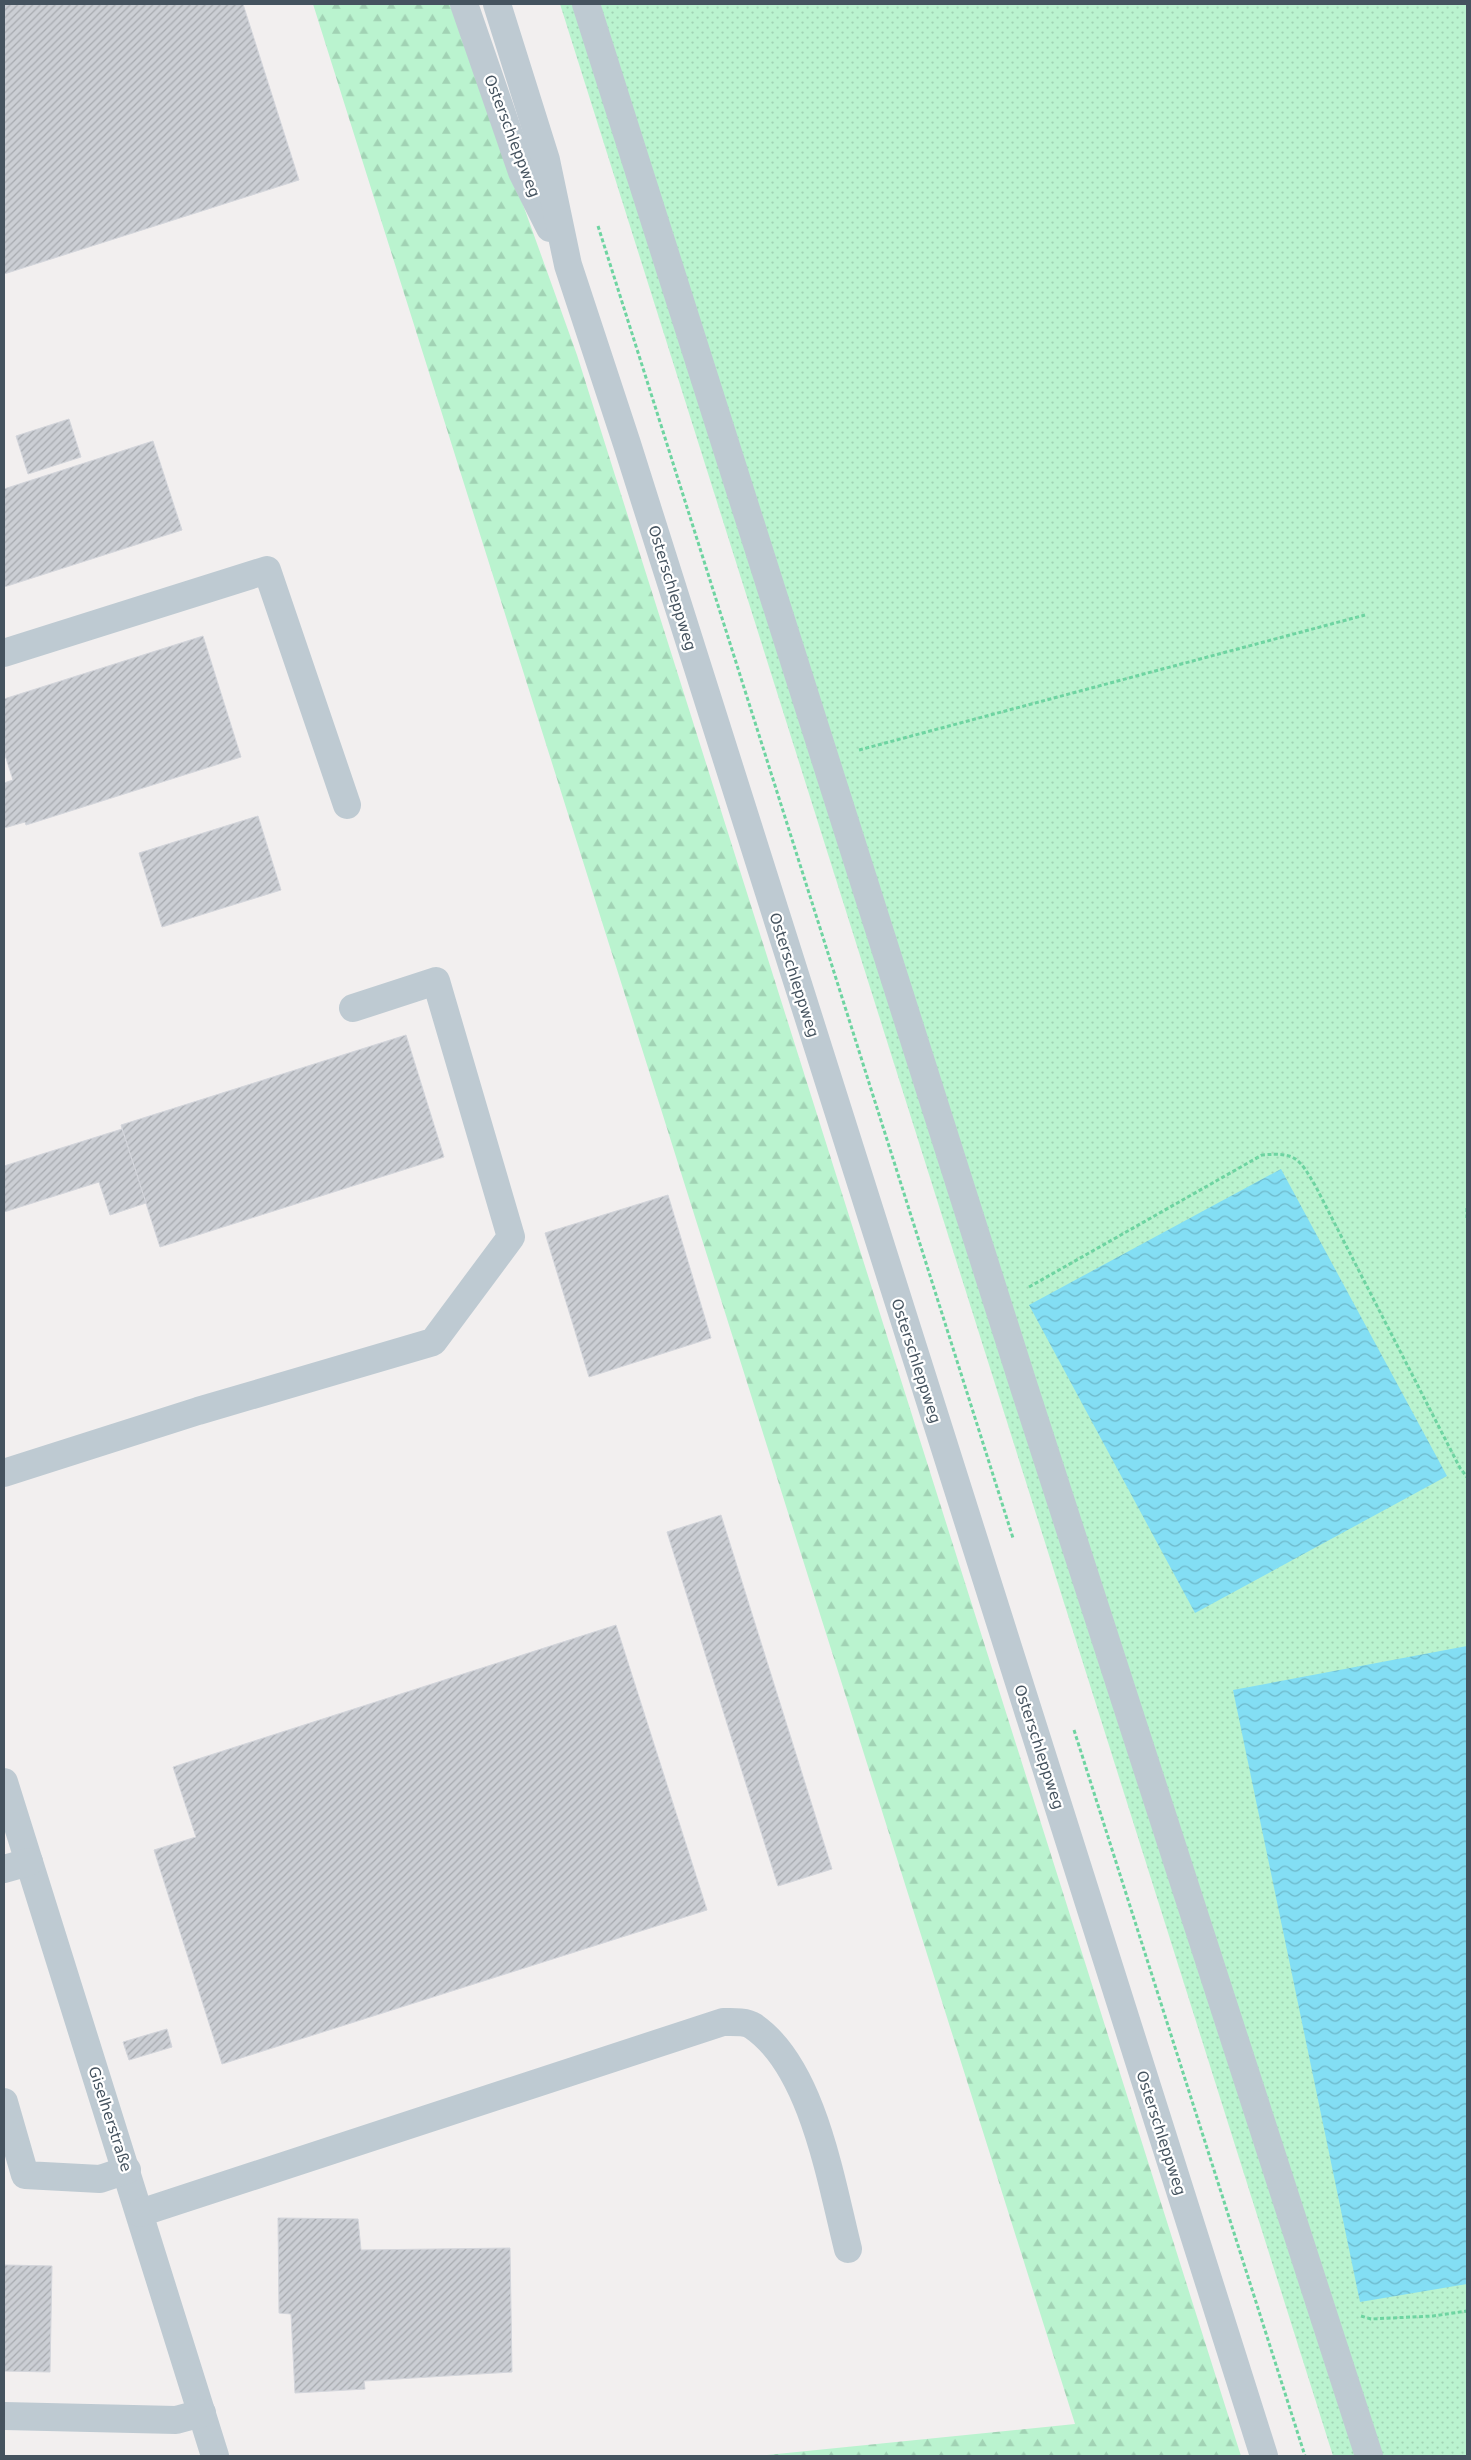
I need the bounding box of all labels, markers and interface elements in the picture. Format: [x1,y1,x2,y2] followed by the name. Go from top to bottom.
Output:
[480,72,544,200] street label: Osterschleppweg
[644,523,700,653] street label: Osterschleppweg
[765,910,823,1040] street label: Osterschleppweg
[887,1296,945,1426] street label: Osterschleppweg
[1010,1682,1068,1812] street label: Osterschleppweg
[85,2064,135,2174] street label: Giselherstraße
[1132,2068,1190,2198] street label: Osterschleppweg

